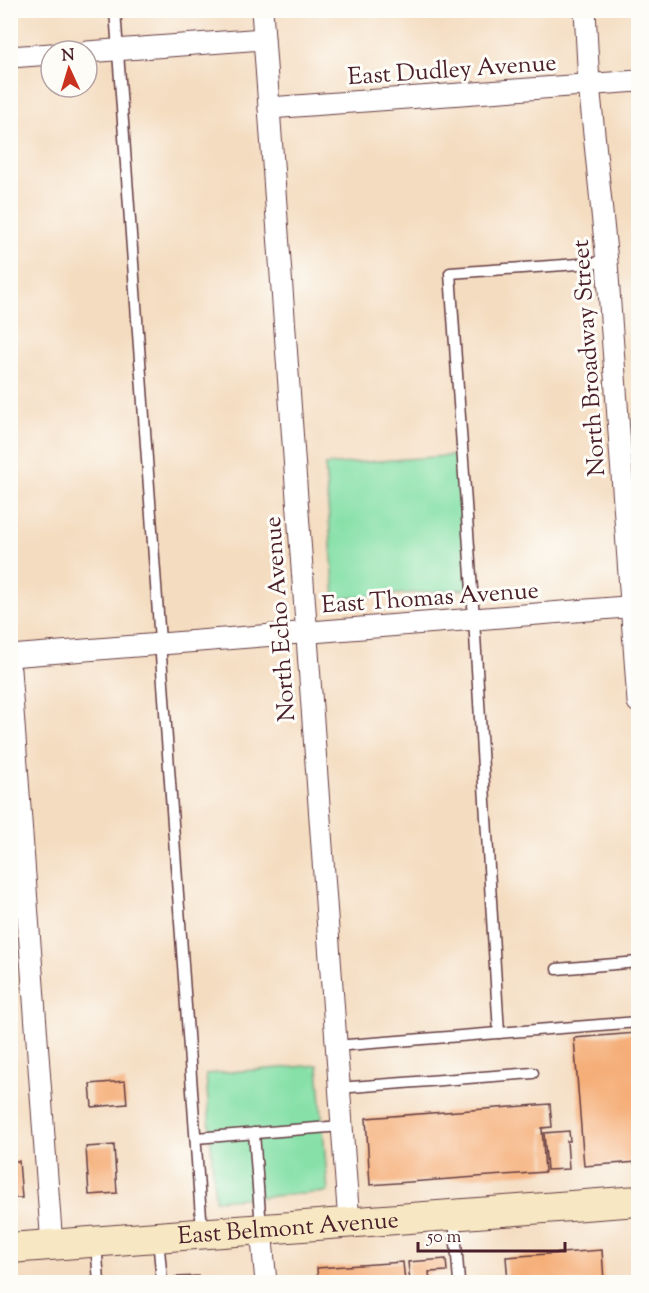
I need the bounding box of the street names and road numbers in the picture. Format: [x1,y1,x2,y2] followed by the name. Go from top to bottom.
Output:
[347,47,558,95] street label: East Dudley Avenue
[565,238,615,477] street label: North Broadway Street
[257,515,305,723] street label: North Echo Avenue
[320,574,540,624] street label: East Thomas Avenue
[177,1204,400,1254] street label: East Belmont Avenue

